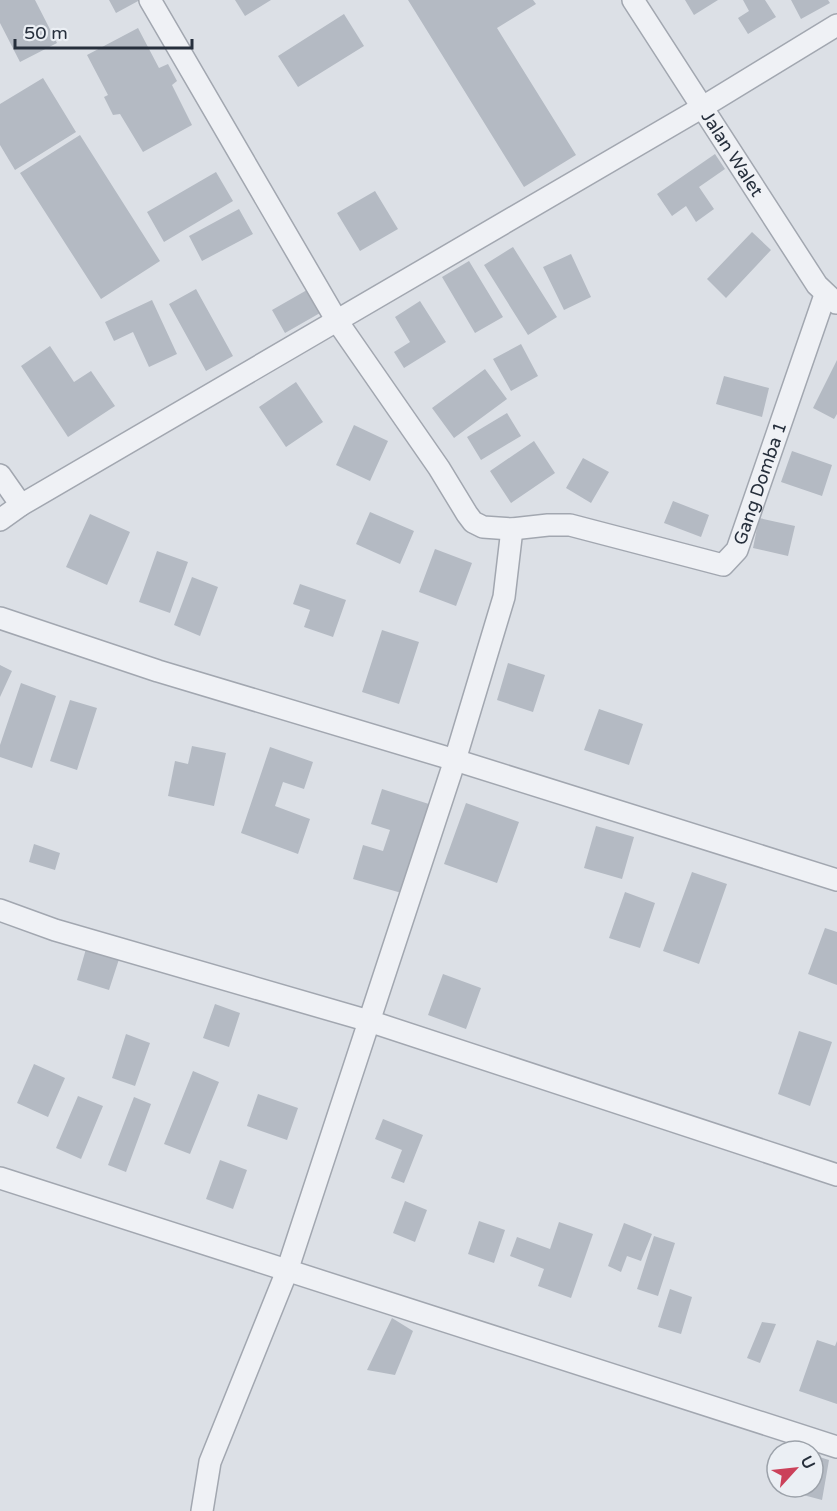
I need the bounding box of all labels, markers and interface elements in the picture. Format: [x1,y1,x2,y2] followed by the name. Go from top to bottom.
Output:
[15,12,192,50] scale bar
[24,22,68,44] text: 50 m
[696,107,768,201] street label: Jalan Walet
[729,419,791,548] street label: Gang Domba 1
[765,1439,825,1499] north arrow
[796,1453,819,1473] text: U

